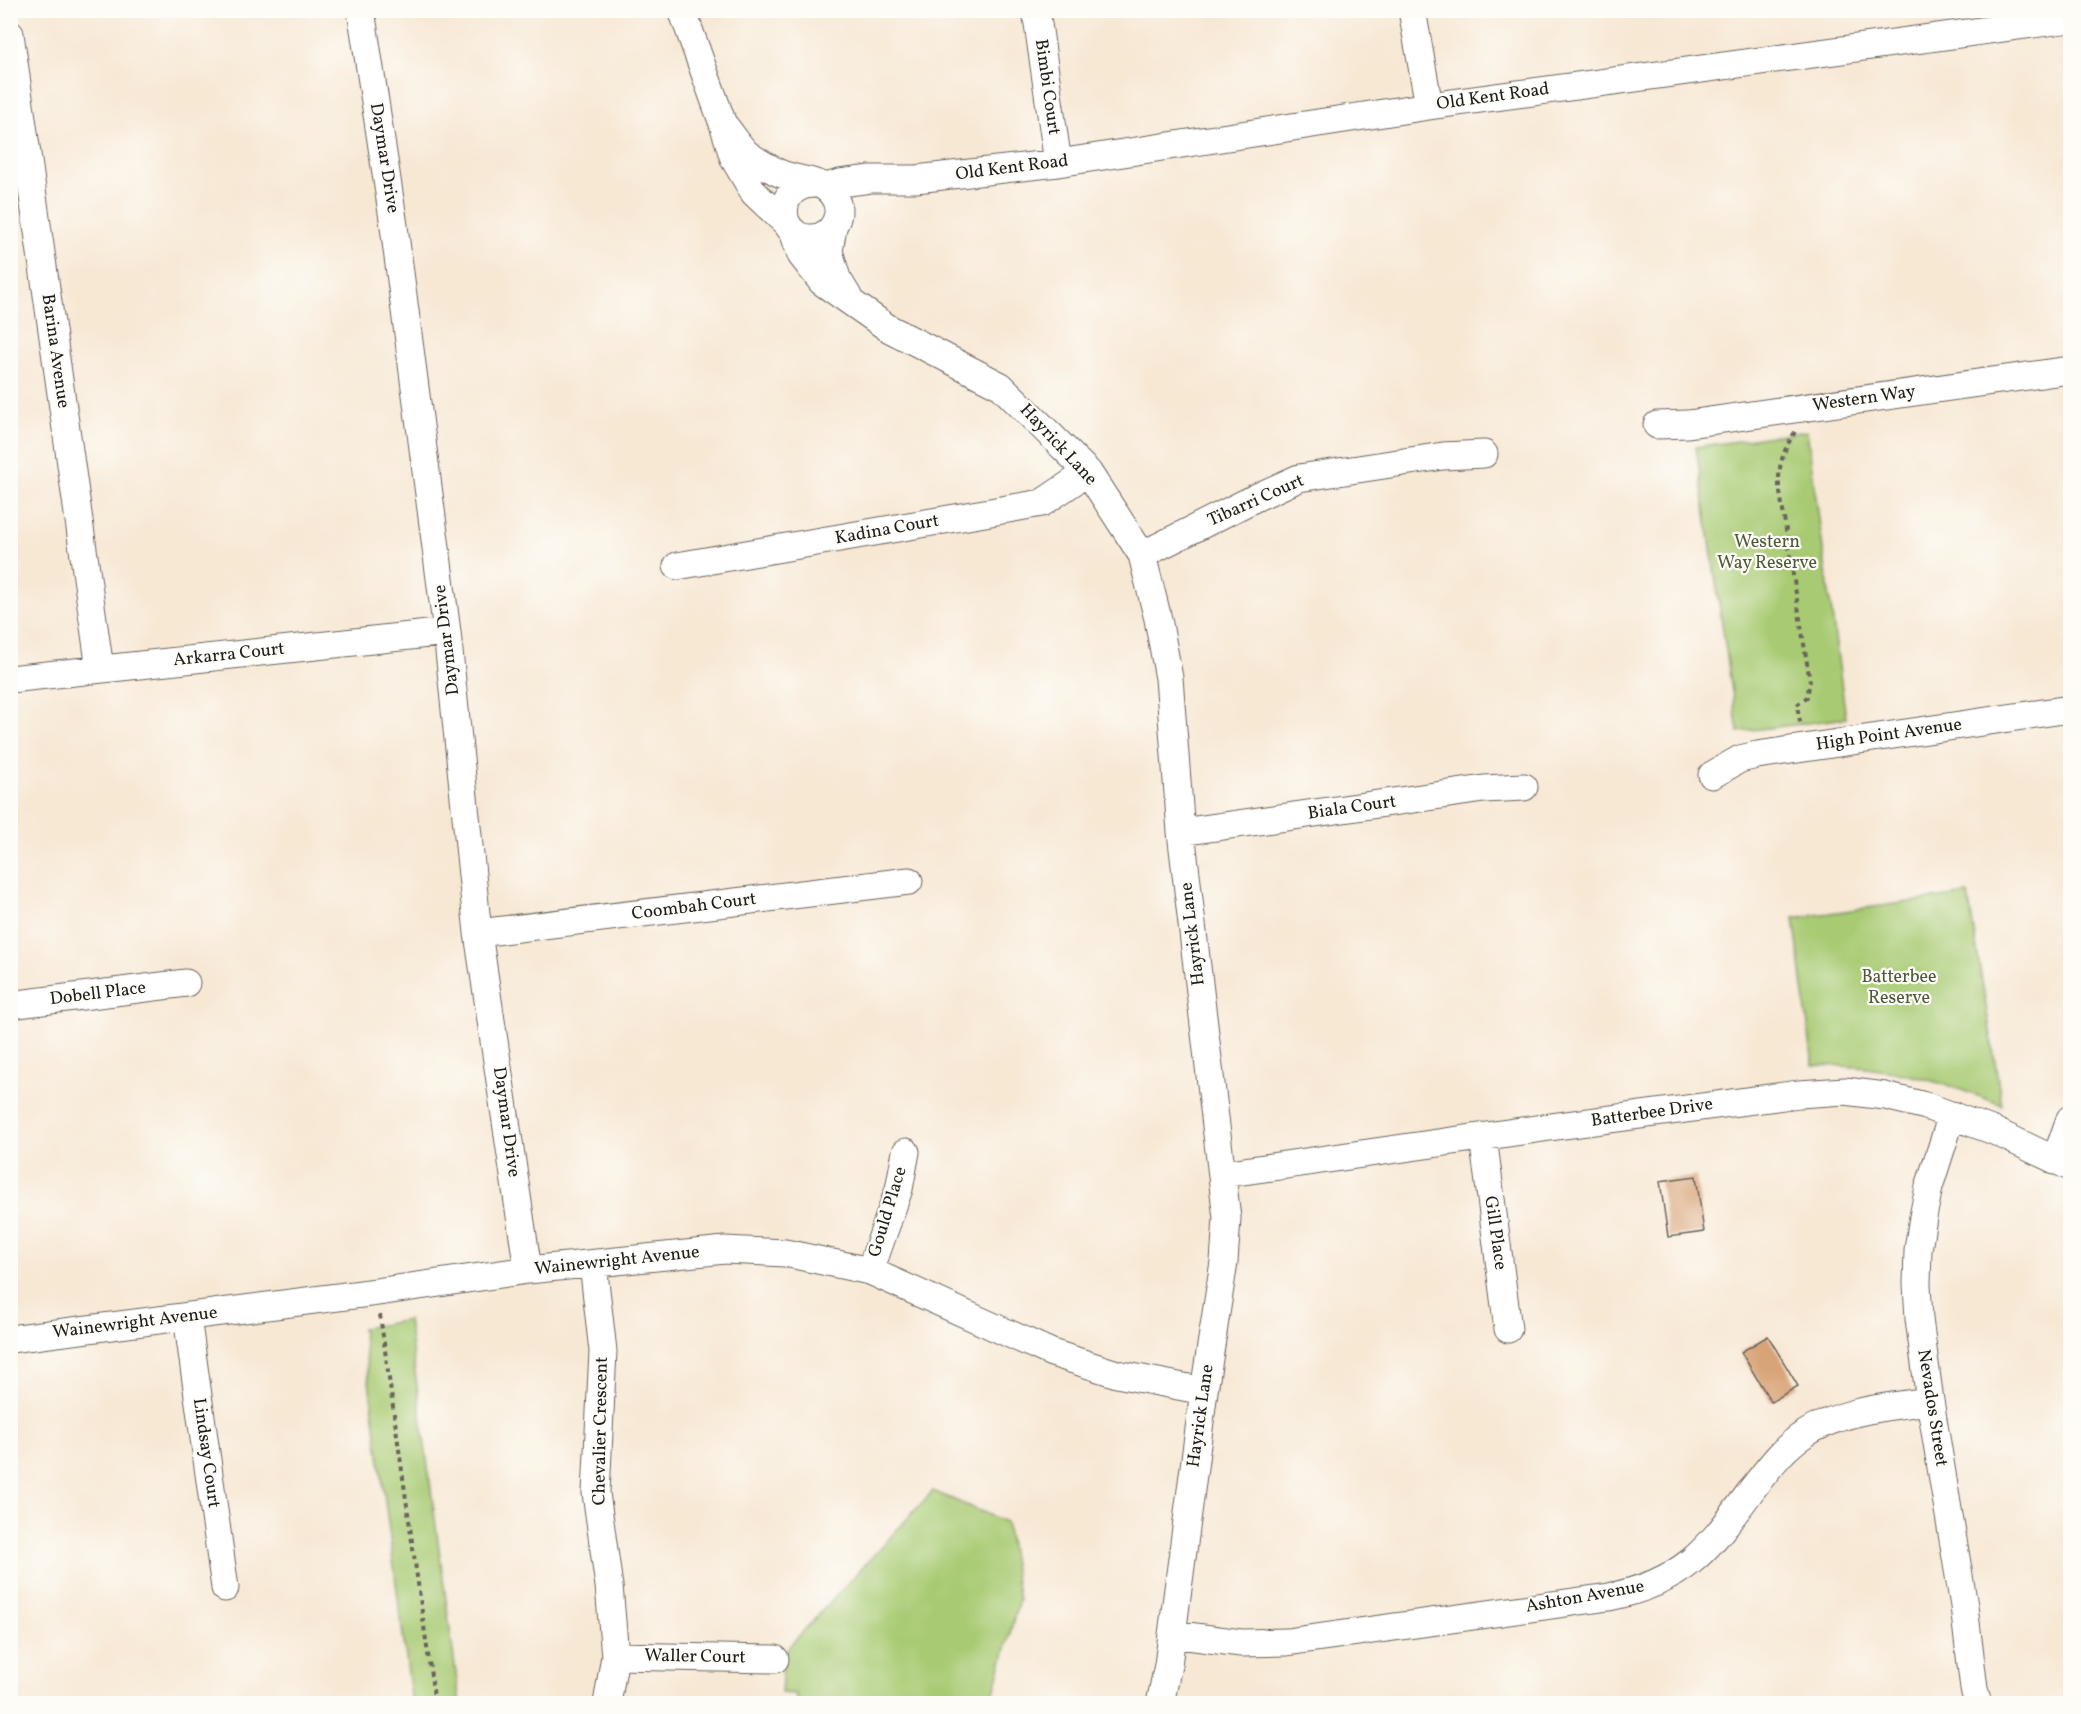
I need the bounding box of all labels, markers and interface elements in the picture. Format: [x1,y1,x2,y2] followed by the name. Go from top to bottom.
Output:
[1028,37,1066,137] street label: Bimbi Court
[1435,77,1551,117] street label: Old Kent Road
[363,101,405,215] street label: Daymar Drive
[954,149,1070,187] street label: Old Kent Road
[35,292,75,410] street label: Barina Avenue
[1811,379,1917,419] street label: Western Way
[1013,398,1103,492] street label: Hayrick Lane
[1204,469,1308,533] street label: Tibarri Court
[833,509,941,551] street label: Kadina Court
[1717,530,1817,576] park label: Western Way Reserve
[428,583,466,697] street label: Daymar Drive
[172,637,286,673] street label: Arkarra Court
[1814,712,1964,758] street label: High Point Avenue
[1306,789,1398,827] street label: Biala Court
[1174,881,1212,987] street label: Hayrick Lane
[630,887,758,927] street label: Coombah Court
[1861,965,1937,1011] park label: Batterbee Reserve
[49,976,147,1012] street label: Dobell Place
[486,1065,526,1179] street label: Daymar Drive
[1589,1092,1715,1134] street label: Batterbee Drive
[862,1164,914,1260] street label: Gould Place
[1477,1194,1513,1272] street label: Gill Place
[533,1240,701,1282] street label: Wainewright Avenue
[51,1300,219,1346] street label: Wainewright Avenue
[1910,1348,1954,1468] street label: Nevados Street
[587,1356,615,1506] street label: Chevalier Crescent
[1181,1363,1221,1469] street label: Hayrick Lane
[186,1396,226,1510] street label: Lindsay Court
[1524,1574,1646,1620] street label: Ashton Avenue
[644,1644,746,1670] street label: Waller Court

